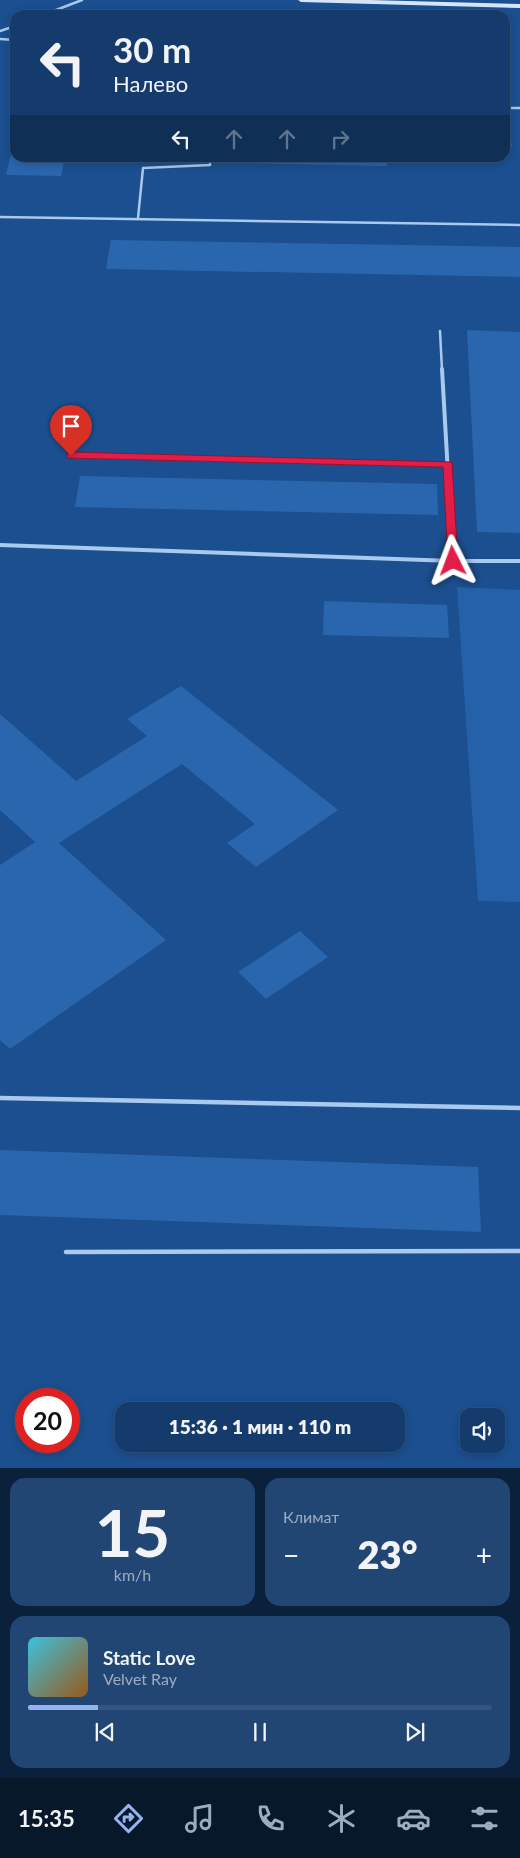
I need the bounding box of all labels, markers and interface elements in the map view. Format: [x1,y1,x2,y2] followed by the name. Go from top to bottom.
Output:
[113,28,191,70] text: 30 m
[30,30,95,95] icon: left
[113,70,188,97] text: Налево
[167,125,195,153] icon: left
[220,125,248,153] icon: ahead
[273,125,301,153] icon: ahead
[326,125,354,153] icon: right
[50,405,92,456] pin
[57,412,85,440] icon: arrive
[426,534,478,586] position arrow
[15,1388,80,1453] speed limit sign: 20
[460,1408,505,1453] map controls
[460,1408,505,1453] button: sound
[169,1415,351,1438] text: 15:36 · 1 мин · 110 m
[95,1493,170,1571] text: 15
[283,1507,339,1526] text: Климат
[358,1531,417,1577] text: 23°
[283,1538,299,1572] text: −
[476,1538,492,1572] text: +
[114,1565,151,1584] text: km/h
[103,1646,195,1669] text: Static Love
[103,1669,177,1688] text: Velvet Ray
[91,1718,119,1746] icon: previous
[246,1718,274,1746] icon: pause
[401,1718,429,1746] icon: next
[111,1801,146,1836] icon: directions
[182,1801,217,1836] icon: music
[253,1801,288,1836] icon: phone
[324,1801,359,1836] icon: climate
[396,1801,431,1836] icon: car
[467,1801,502,1836] icon: filters
[18,1805,75,1832] text: 15:35

